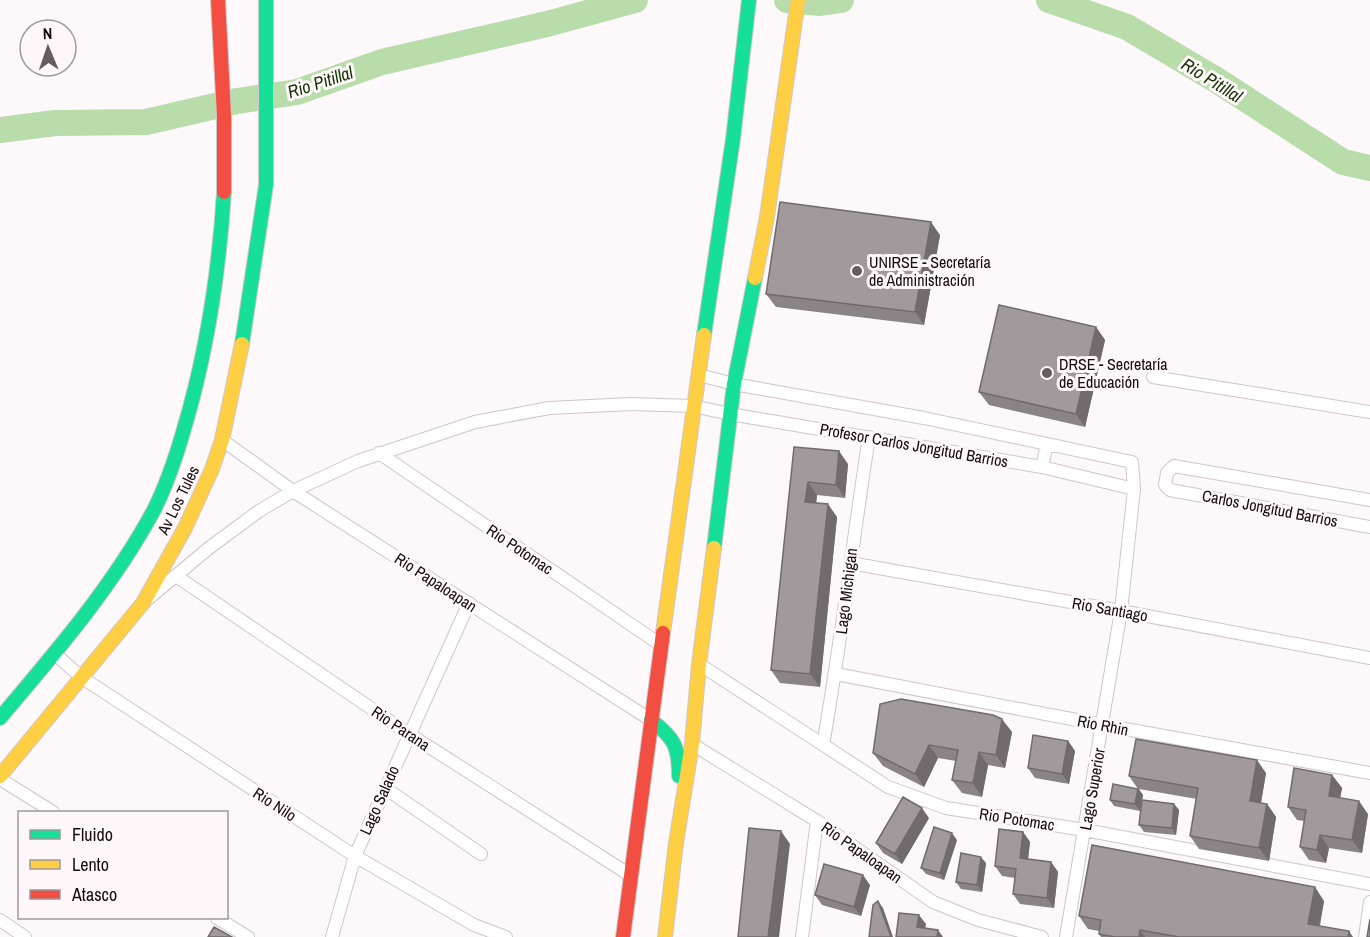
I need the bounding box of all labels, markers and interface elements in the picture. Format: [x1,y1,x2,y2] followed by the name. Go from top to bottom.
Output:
[18,18,78,78] north arrow
[42,22,53,44] text: N
[1177,52,1248,109] water label: Rio Pitillal
[284,59,357,104] water label: Rio Pitillal
[869,251,991,291] place label: UNIRSE - Secretaría de Administración
[850,264,864,278] marker: UNIRSE - Secretaría de Administración
[1059,353,1168,393] place label: DRSE - Secretaría de Educación
[1040,366,1054,380] marker: DRSE - Secretaría de Educación
[818,418,1010,472] street label: Profesor Carlos Jongitud Barrios
[151,462,204,539] street label: Av Los Tules
[1200,484,1340,532] street label: Carlos Jongitud Barrios
[482,519,558,580] street label: Rio Potomac
[391,547,481,617] street label: Rio Papaloapan
[830,547,862,635] street label: Lago Michigan
[1070,592,1150,626] street label: Rio Santiago
[367,700,435,756] street label: Rio Parana
[1075,709,1131,741] street label: Rio Rhin
[1074,746,1110,832] street label: Lago Superior
[354,762,404,838] street label: Lago Salado
[249,782,301,826] street label: Rio Nilo
[978,802,1057,836] street label: Rio Potomac
[18,811,228,919] legend
[817,816,907,888] street label: Rio Papaloapan
[72,822,113,847] text: Fluido
[72,852,109,877] text: Lento
[71,882,117,907] text: Atasco

